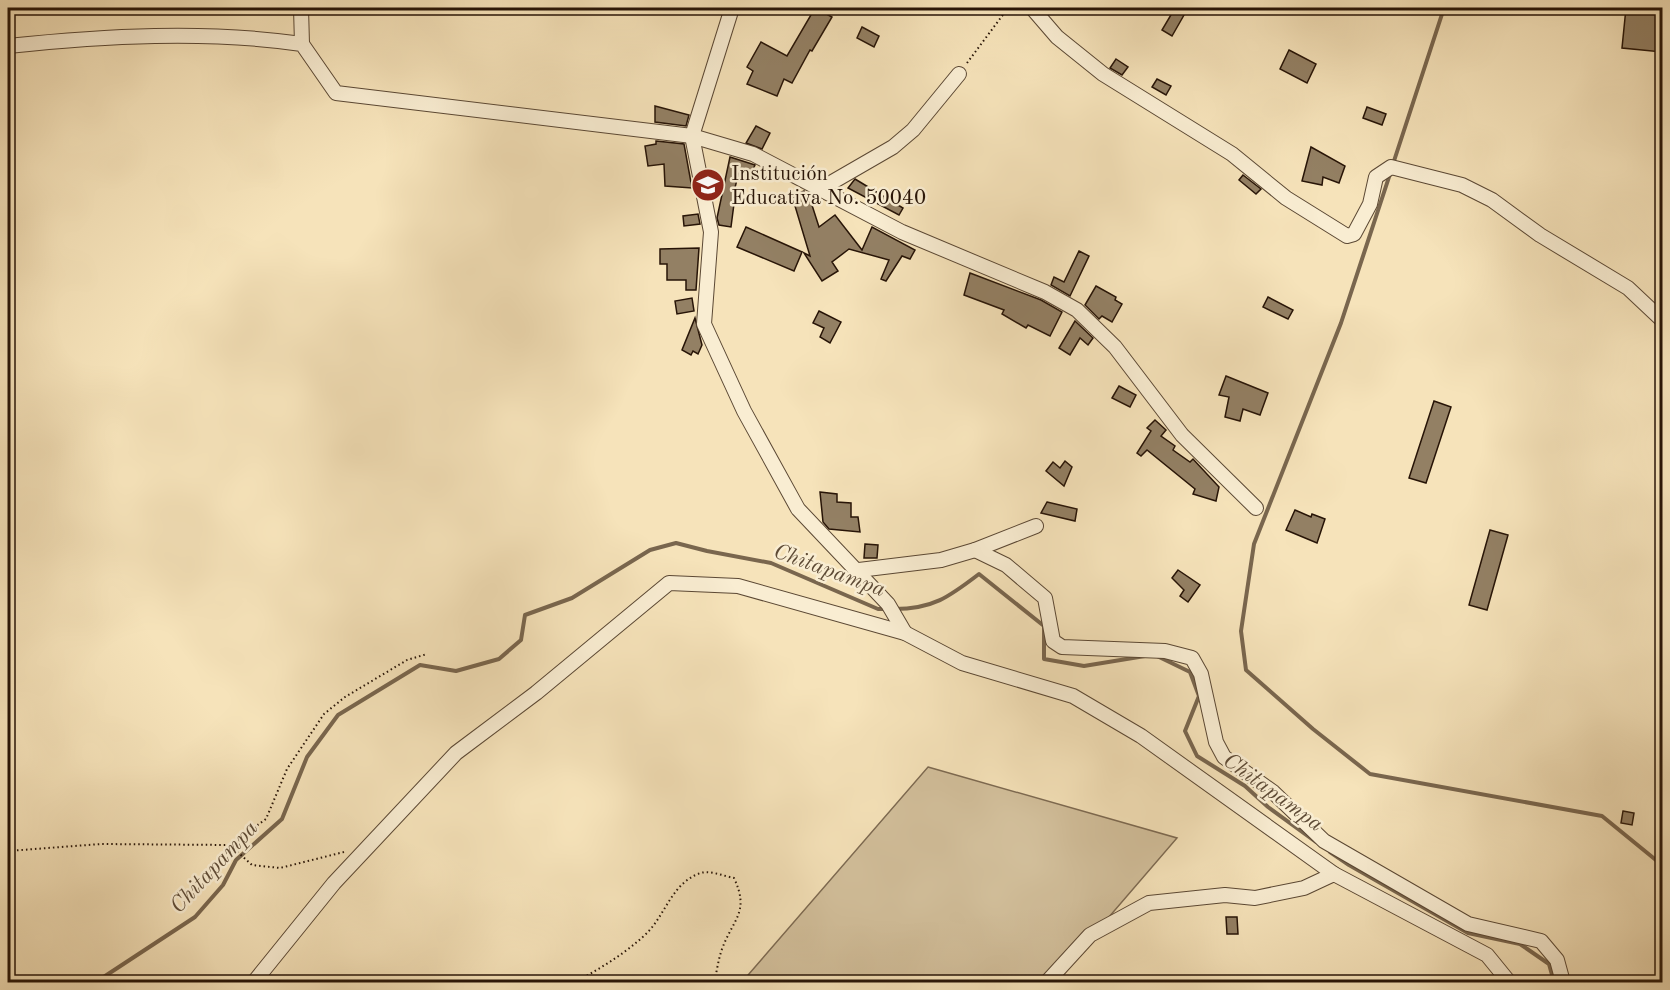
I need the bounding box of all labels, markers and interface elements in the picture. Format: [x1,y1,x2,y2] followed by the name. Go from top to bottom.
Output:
[731,164,926,209] place label: Institución Educativa No. 50040
[690,167,726,203] school or university icon: Institución Educativa No. 50040
[770,540,888,601] water label: Chitapampa
[1219,749,1327,836] water label: Chitapampa
[166,817,263,918] water label: Chitapampa

